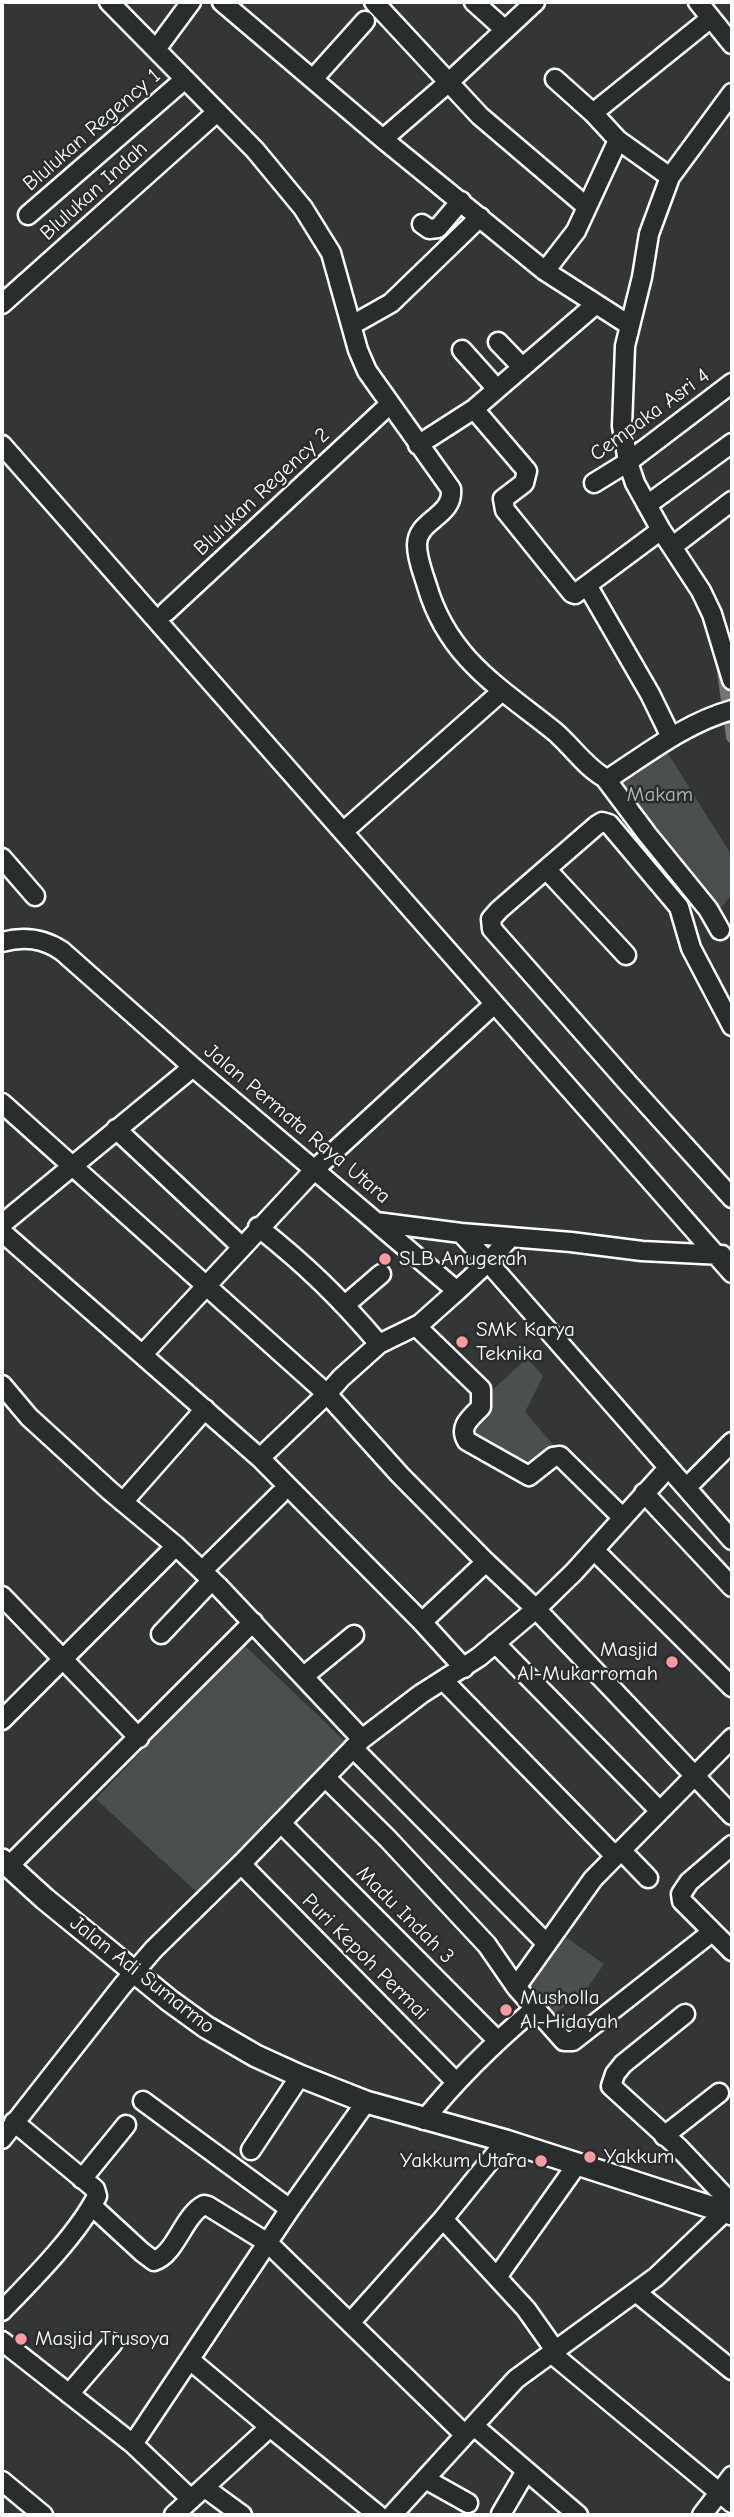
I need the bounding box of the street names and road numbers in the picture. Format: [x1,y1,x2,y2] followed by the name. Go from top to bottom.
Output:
[18,63,166,197] street label: Blulukan Regency 1
[35,136,153,246] street label: Blulukan Indah
[585,363,715,467] street label: Cempaka Asri 4
[189,423,335,561] street label: Blulukan Regency 2
[199,1039,395,1209] street label: Jalan Permata Raya Utara
[351,1861,459,1969] street label: Madu Indah 3
[297,1889,433,2025] street label: Puri Kepoh Permai
[65,1911,219,2039] street label: Jalan Adi Sumarmo

